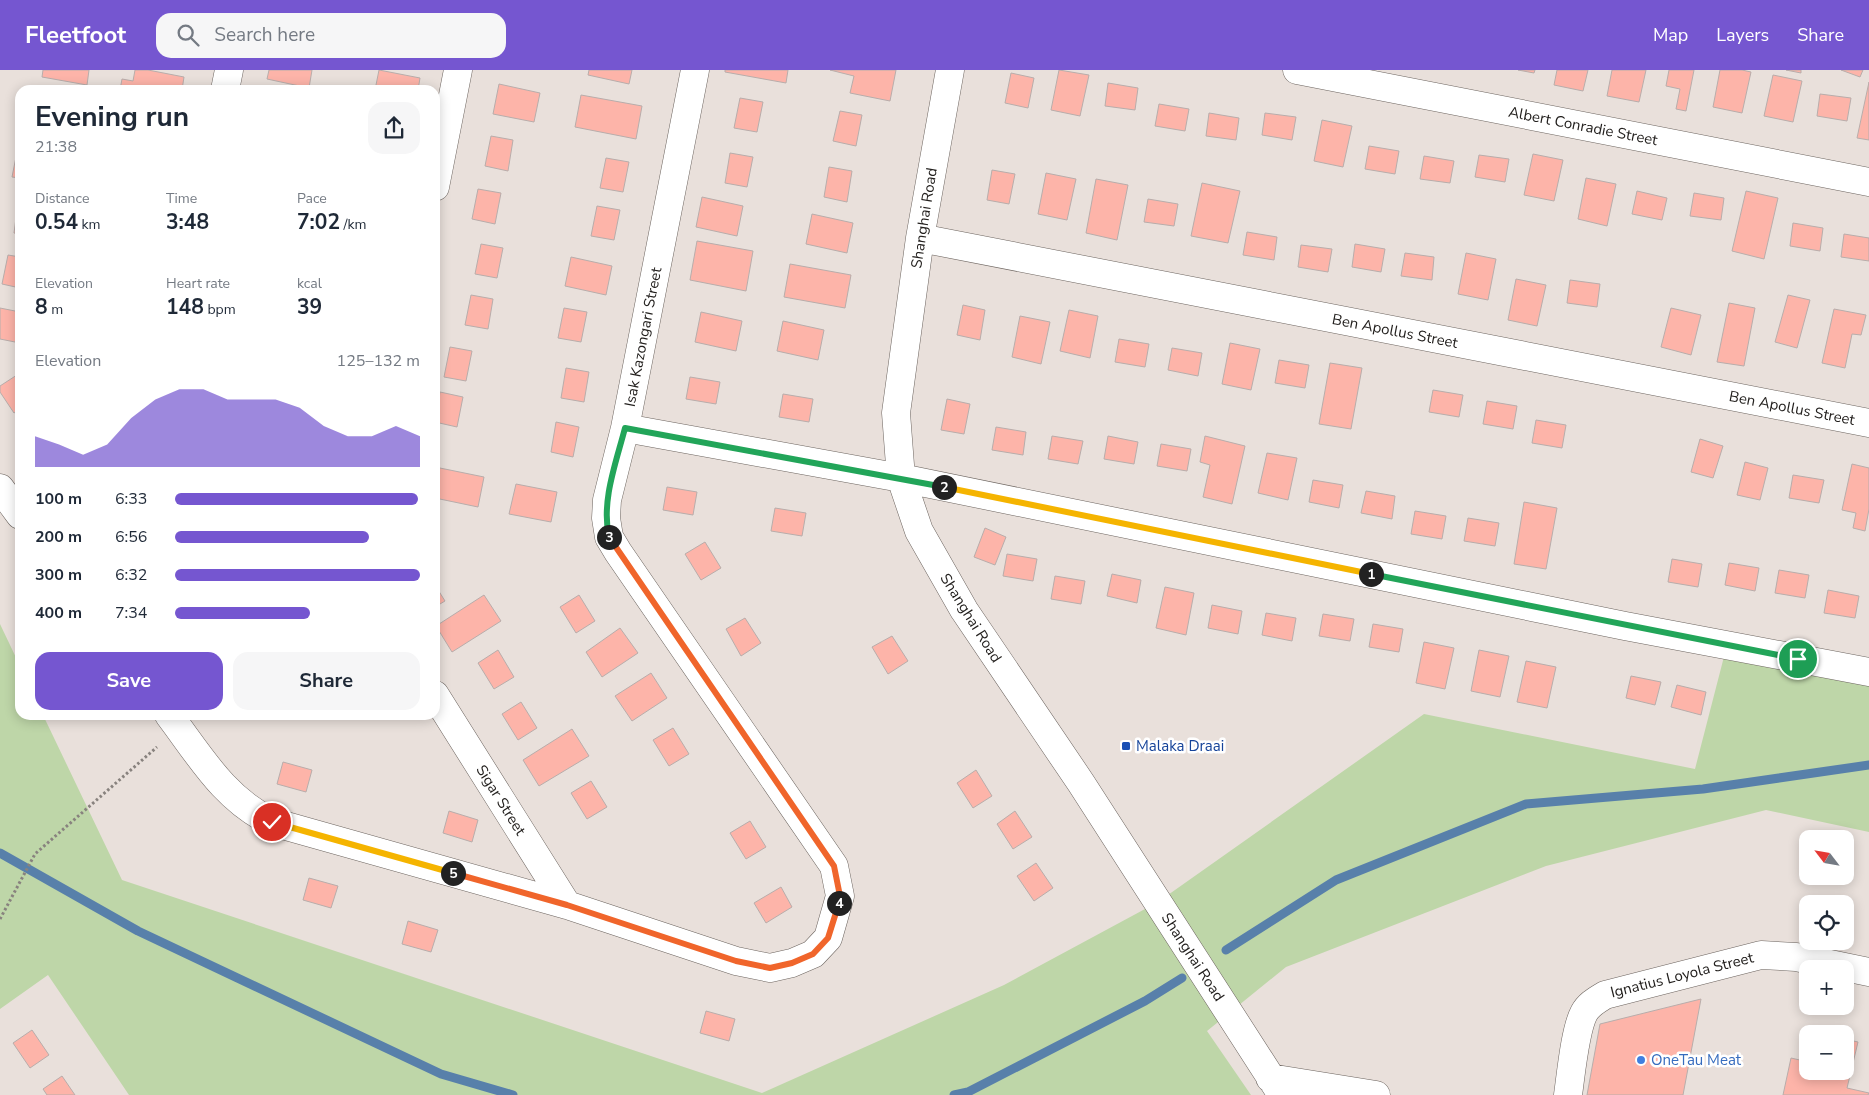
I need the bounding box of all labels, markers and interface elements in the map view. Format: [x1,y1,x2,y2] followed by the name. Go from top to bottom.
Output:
[156,13,506,58] search box
[25,19,126,51] text: Fleetfoot
[174,21,202,49] icon: search
[214,22,315,48] text: Search here
[1653,23,1688,47] text: Map
[1716,23,1769,47] text: Layers
[1797,23,1844,47] text: Share
[35,98,189,136] text: Evening run
[368,102,420,154] button: share
[1507,102,1660,150] street label: Albert Conradie Street
[35,136,77,158] text: 21:38
[906,166,942,270] street label: Shanghai Road
[35,189,89,208] text: Distance
[166,189,197,208] text: Time
[297,189,327,208] text: Pace
[35,208,78,236] text: 0.54
[166,208,209,236] text: 3:48
[297,208,340,236] text: 7:02
[78,215,101,234] text: km
[340,215,367,234] text: /km
[620,265,666,408] street label: Isak Kazongari Street
[35,274,93,293] text: Elevation
[166,274,230,293] text: Heart rate
[297,274,322,293] text: kcal
[35,293,48,321] text: 8
[166,293,204,321] text: 148
[297,293,322,321] text: 39
[48,300,63,319] text: m
[204,300,236,319] text: bpm
[1330,309,1460,353] street label: Ben Apollus Street
[35,350,101,372] text: Elevation
[337,350,420,372] text: 125–132 m
[1727,386,1857,430] street label: Ben Apollus Street
[932,474,956,500] pin: 2
[940,478,949,497] text: 2
[35,488,82,510] text: 100 m
[115,488,147,510] text: 6:33
[596,524,622,550] pin: 3
[35,526,82,548] text: 200 m
[115,526,147,548] text: 6:56
[605,528,614,547] text: 3
[1358,562,1384,586] pin: 1
[35,564,82,586] text: 300 m
[115,564,147,586] text: 6:32
[1367,565,1376,584] text: 1
[936,570,1006,666] street label: Shanghai Road
[35,602,82,624] text: 400 m
[115,602,147,624] text: 7:34
[1777,638,1819,680] pin
[1784,645,1812,673] icon: arrive
[35,652,223,710] button: Save
[233,652,420,710] button: Share
[1136,736,1224,756] place label: Malaka Draai
[1120,740,1132,752] marker: Malaka Draai
[471,761,531,840] street label: Sigar Street
[251,801,293,843] pin
[258,808,286,836] icon: check
[1799,830,1854,885] north arrow
[1799,830,1854,1080] map controls
[440,860,466,886] pin: 5
[449,864,458,883] text: 5
[826,890,852,916] pin: 4
[835,894,844,913] text: 4
[1799,895,1854,950] button: locate
[1157,909,1229,1005] street label: Shanghai Road
[1608,947,1756,1002] street label: Ignatius Loyola Street
[1799,960,1854,1015] button: +
[1799,1025,1854,1080] button: −
[1651,1050,1742,1070] place label: OneTau Meat
[1635,1054,1647,1066] marker: OneTau Meat

